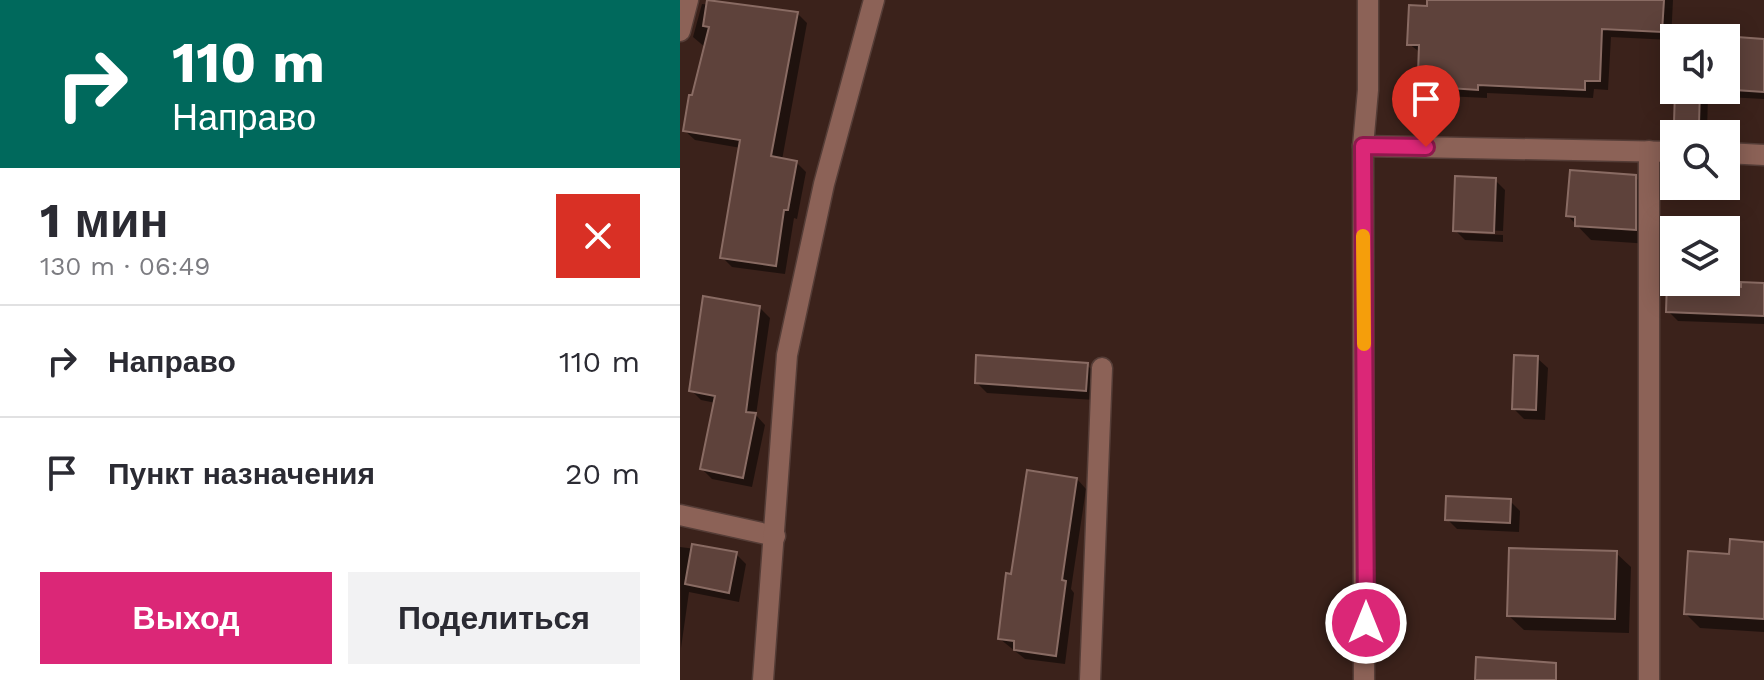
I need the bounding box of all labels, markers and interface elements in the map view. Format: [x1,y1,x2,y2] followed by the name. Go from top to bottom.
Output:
[1660,24,1740,296] map controls
[1660,24,1740,104] button: sound
[172,30,325,96] text: 110 m
[40,32,144,136] icon: right
[1392,65,1460,147] pin
[1404,77,1448,121] icon: arrive
[172,97,316,139] text: Направо
[1660,120,1740,200] button: search
[40,192,168,249] text: 1 мин
[556,194,640,278] button: close
[1660,216,1740,296] button: layers
[40,251,210,281] text: 130 m · 06:49
[40,339,84,383] icon: right
[108,344,236,379] text: Направо
[559,344,640,379] text: 110 m
[40,451,84,495] icon: arrive
[108,456,375,491] text: Пункт назначения
[565,456,640,491] text: 20 m
[40,572,332,664] button: Выход
[348,572,640,664] button: Поделиться
[1324,581,1408,665] position arrow

